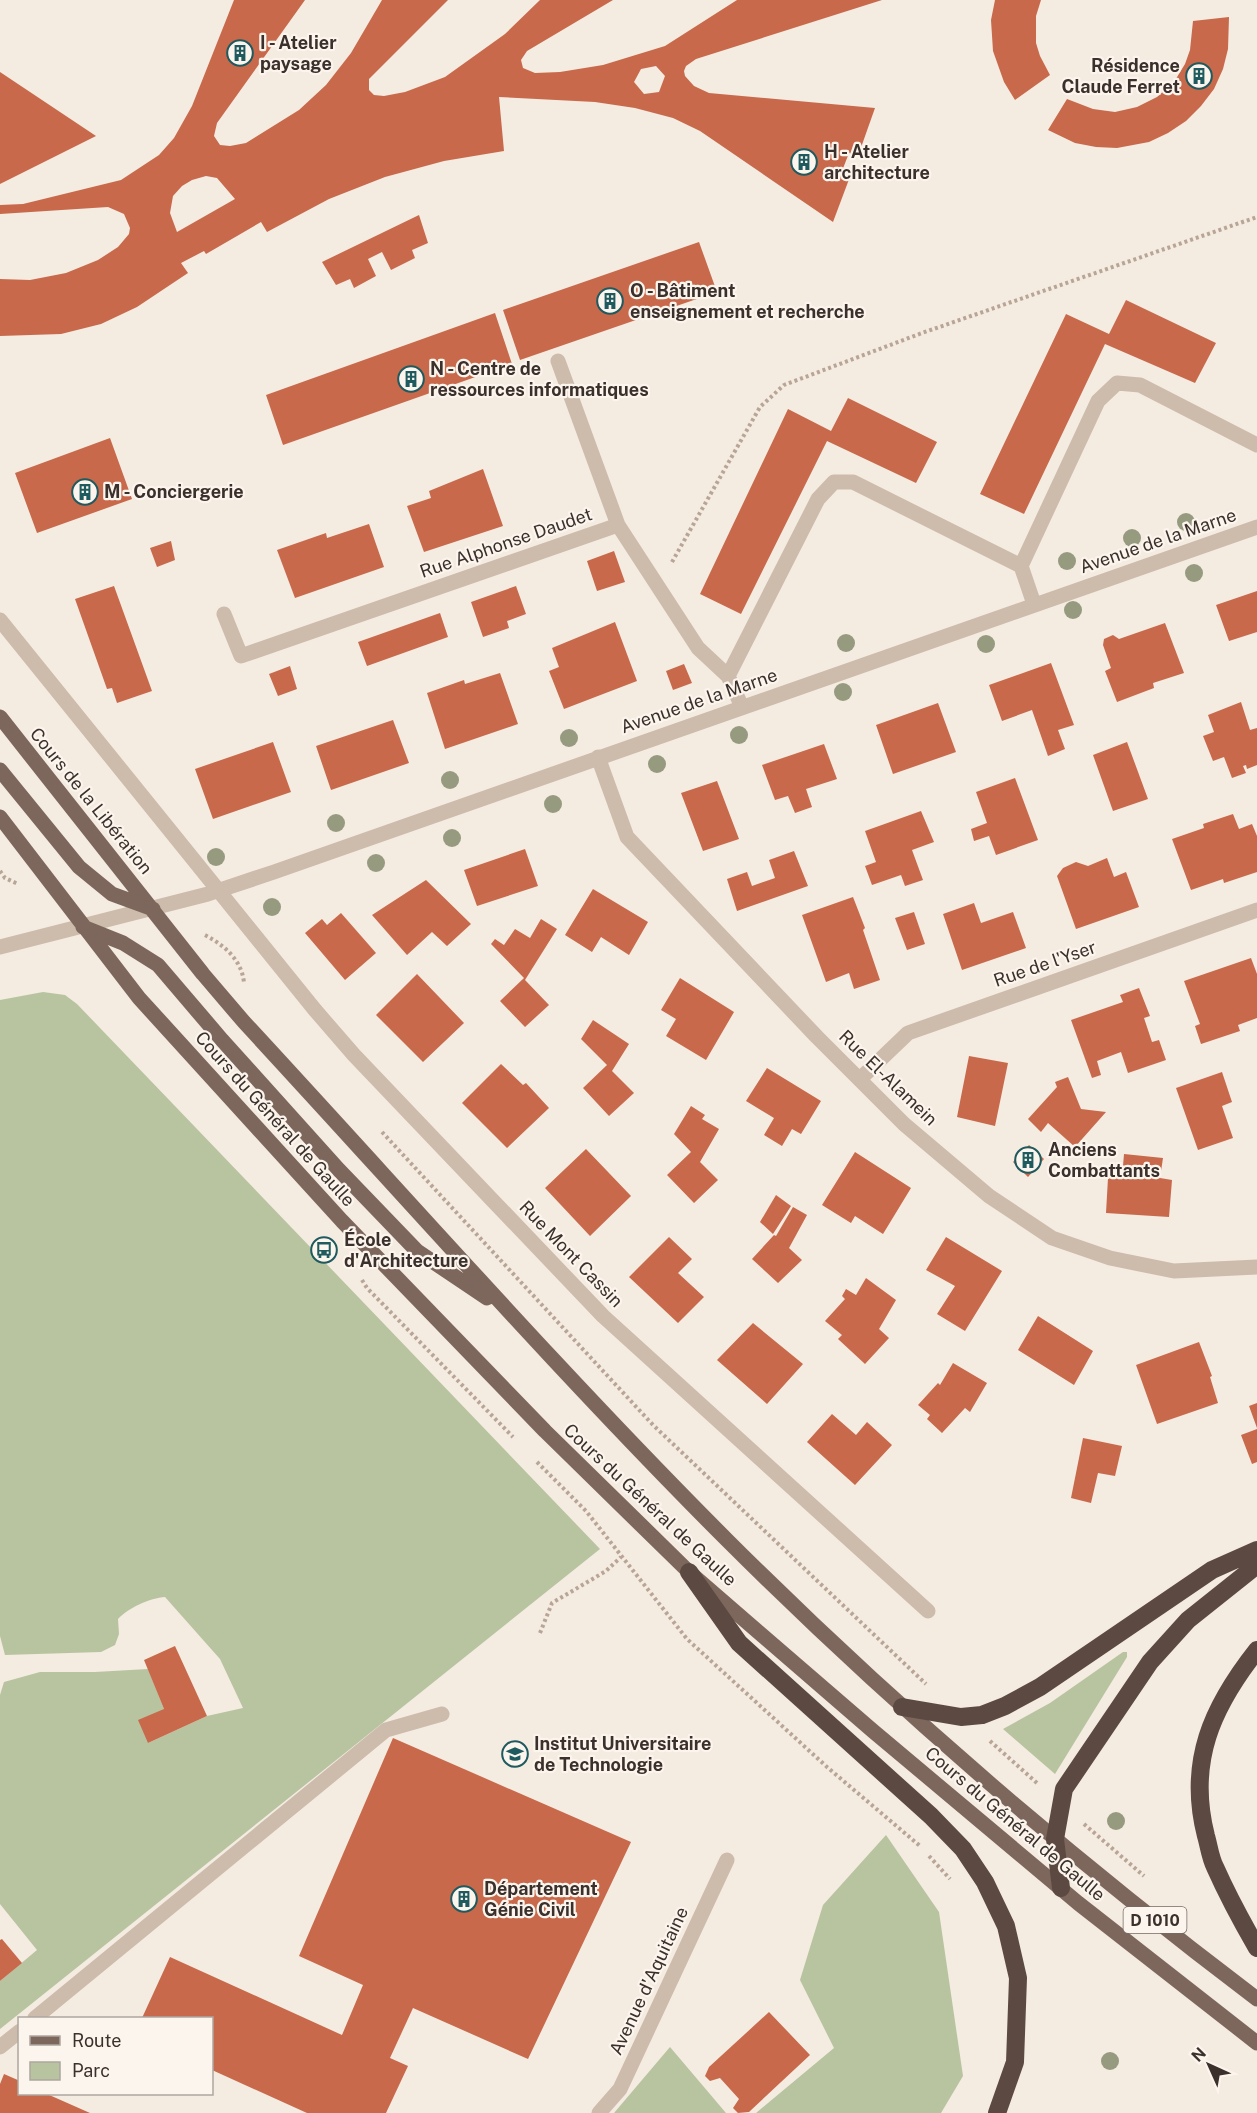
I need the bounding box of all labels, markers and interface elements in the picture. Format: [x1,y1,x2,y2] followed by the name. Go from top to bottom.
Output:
[260,32,337,74] place label: I - Atelier paysage
[225,38,255,68] building icon: I - Atelier paysage
[1062,55,1180,97] place label: Résidence Claude Ferret
[1184,61,1214,91] building icon: Résidence Claude Ferret
[824,141,930,183] place label: H - Atelier architecture
[789,147,819,177] building icon: H - Atelier architecture
[630,280,865,322] place label: O - Bâtiment enseignement et recherche
[595,286,625,316] building icon: O - Bâtiment enseignement et recherche
[430,358,649,400] place label: N - Centre de ressources informatiques
[396,364,426,394] building icon: N - Centre de ressources informatiques
[70,477,100,507] building icon: M - Conciergerie
[104,481,244,502] place label: M - Conciergerie
[417,503,595,582] street label: Rue Alphonse Daudet
[1077,504,1239,577] street label: Avenue de la Marne
[618,664,780,737] street label: Avenue de la Marne
[26,723,157,878] street label: Cours de la Libération
[991,936,1099,991] street label: Rue de l'Yser
[835,1026,942,1130] street label: Rue El-Alamein
[191,1027,360,1211] street label: Cours du Général de Gaulle
[1048,1139,1160,1181] place label: Anciens Combattants
[1013,1145,1043,1175] building icon: Anciens Combattants
[515,1196,627,1311] street label: Rue Mont Cassin
[344,1228,468,1271] place label: École d'Architecture
[309,1235,339,1265] bus stop icon: École d'Architecture
[560,1419,741,1590] street label: Cours du Général de Gaulle
[534,1733,712,1775] place label: Institut Universitaire de Technologie
[500,1739,530,1769] school or university icon: Institut Universitaire de Technologie
[921,1742,1110,1905] street label: Cours du Général de Gaulle
[484,1878,598,1920] place label: Département Génie Civil
[449,1884,479,1914] building icon: Département Génie Civil
[605,1903,692,2058] street label: Avenue d'Aquitaine
[1124,1907,1186,1933] road number: D 1010
[18,2017,213,2095] legend
[72,2030,121,2051] text: Route
[1179,2035,1239,2095] north arrow
[1188,2044,1210,2066] text: N
[72,2060,110,2081] text: Parc

